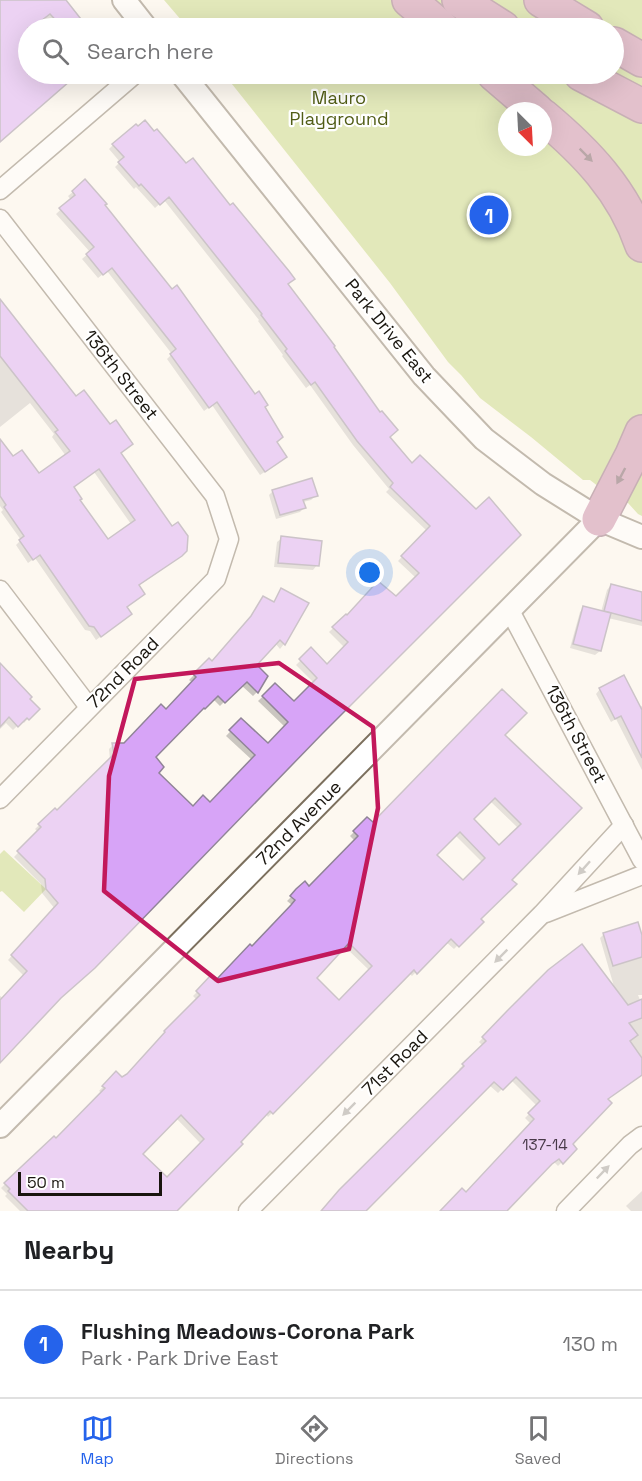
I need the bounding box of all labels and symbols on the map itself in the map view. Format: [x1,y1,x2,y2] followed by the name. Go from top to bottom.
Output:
[289,86,389,130] park label: Mauro Playground
[498,102,552,156] north arrow
[579,148,593,163] one-way arrow
[470,192,508,238] pin: 1
[340,274,439,388] street label: Park Drive East
[79,325,164,424] street label: 136th Street
[616,468,626,485] one-way arrow
[355,558,384,587] your location
[82,632,163,713] street label: 72nd Road
[541,681,612,787] street label: 136th Street
[251,775,346,870] street label: 72nd Avenue
[578,860,591,875] one-way arrow
[495,948,509,962] one-way arrow
[357,1025,432,1100] street label: 71st Road
[343,1102,357,1116] one-way arrow
[522,1135,568,1154] house number: 137-14
[596,1166,610,1180] one-way arrow
[18,1169,162,1196] scale bar

